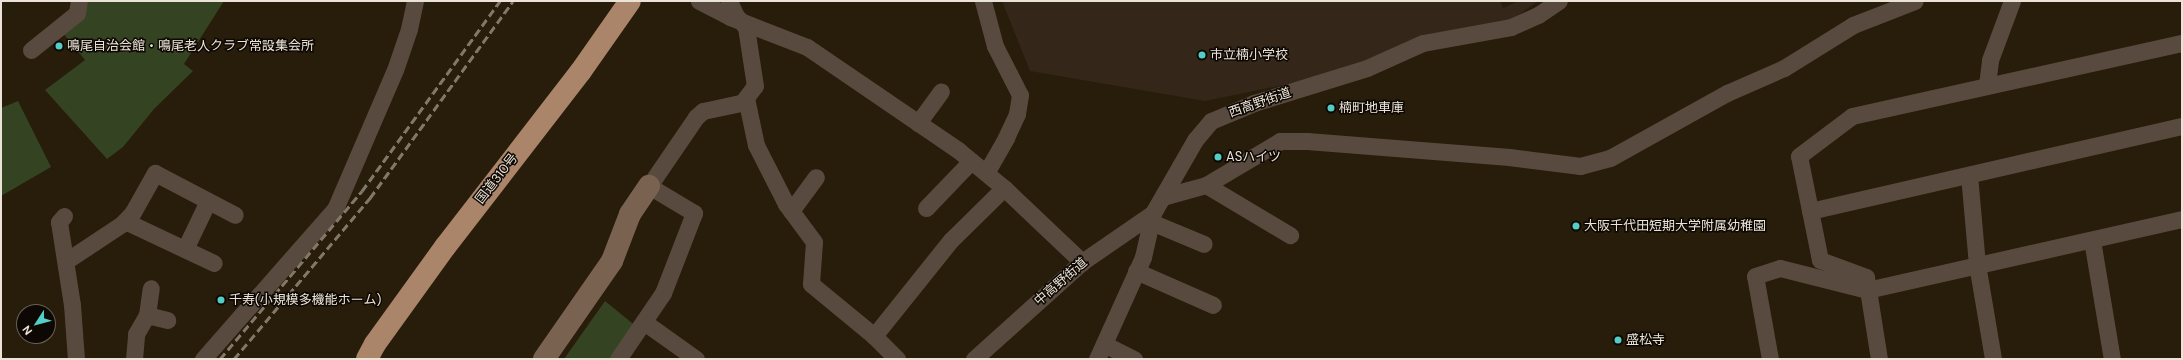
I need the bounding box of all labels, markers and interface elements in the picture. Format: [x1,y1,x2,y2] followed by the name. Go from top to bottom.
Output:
[67,38,314,54] place label: 鳴尾自治会館・鳴尾老人クラブ常設集会所
[54,41,64,51] marker: 鳴尾自治会館・鳴尾老人クラブ常設集会所
[1210,47,1288,63] place label: 市立楠小学校
[1197,50,1207,60] marker: 市立楠小学校
[1227,85,1293,121] street label: 西高野街道
[1339,100,1404,116] place label: 楠町地車庫
[1326,103,1336,113] marker: 楠町地車庫
[1226,149,1281,165] place label: ASハイツ
[473,151,521,207] street label: 国道310号
[1213,152,1223,162] marker: ASハイツ
[1584,218,1766,234] place label: 大阪千代田短期大学附属幼稚園
[1571,221,1581,231] marker: 大阪千代田短期大学附属幼稚園
[1031,255,1091,309] street label: 中高野街道
[229,292,382,308] place label: 千寿(小規模多機能ホーム)
[216,295,226,305] marker: 千寿(小規模多機能ホーム)
[16,304,56,344] north arrow
[19,323,35,338] text: N
[1626,332,1665,348] place label: 盛松寺
[1613,335,1623,345] marker: 盛松寺

